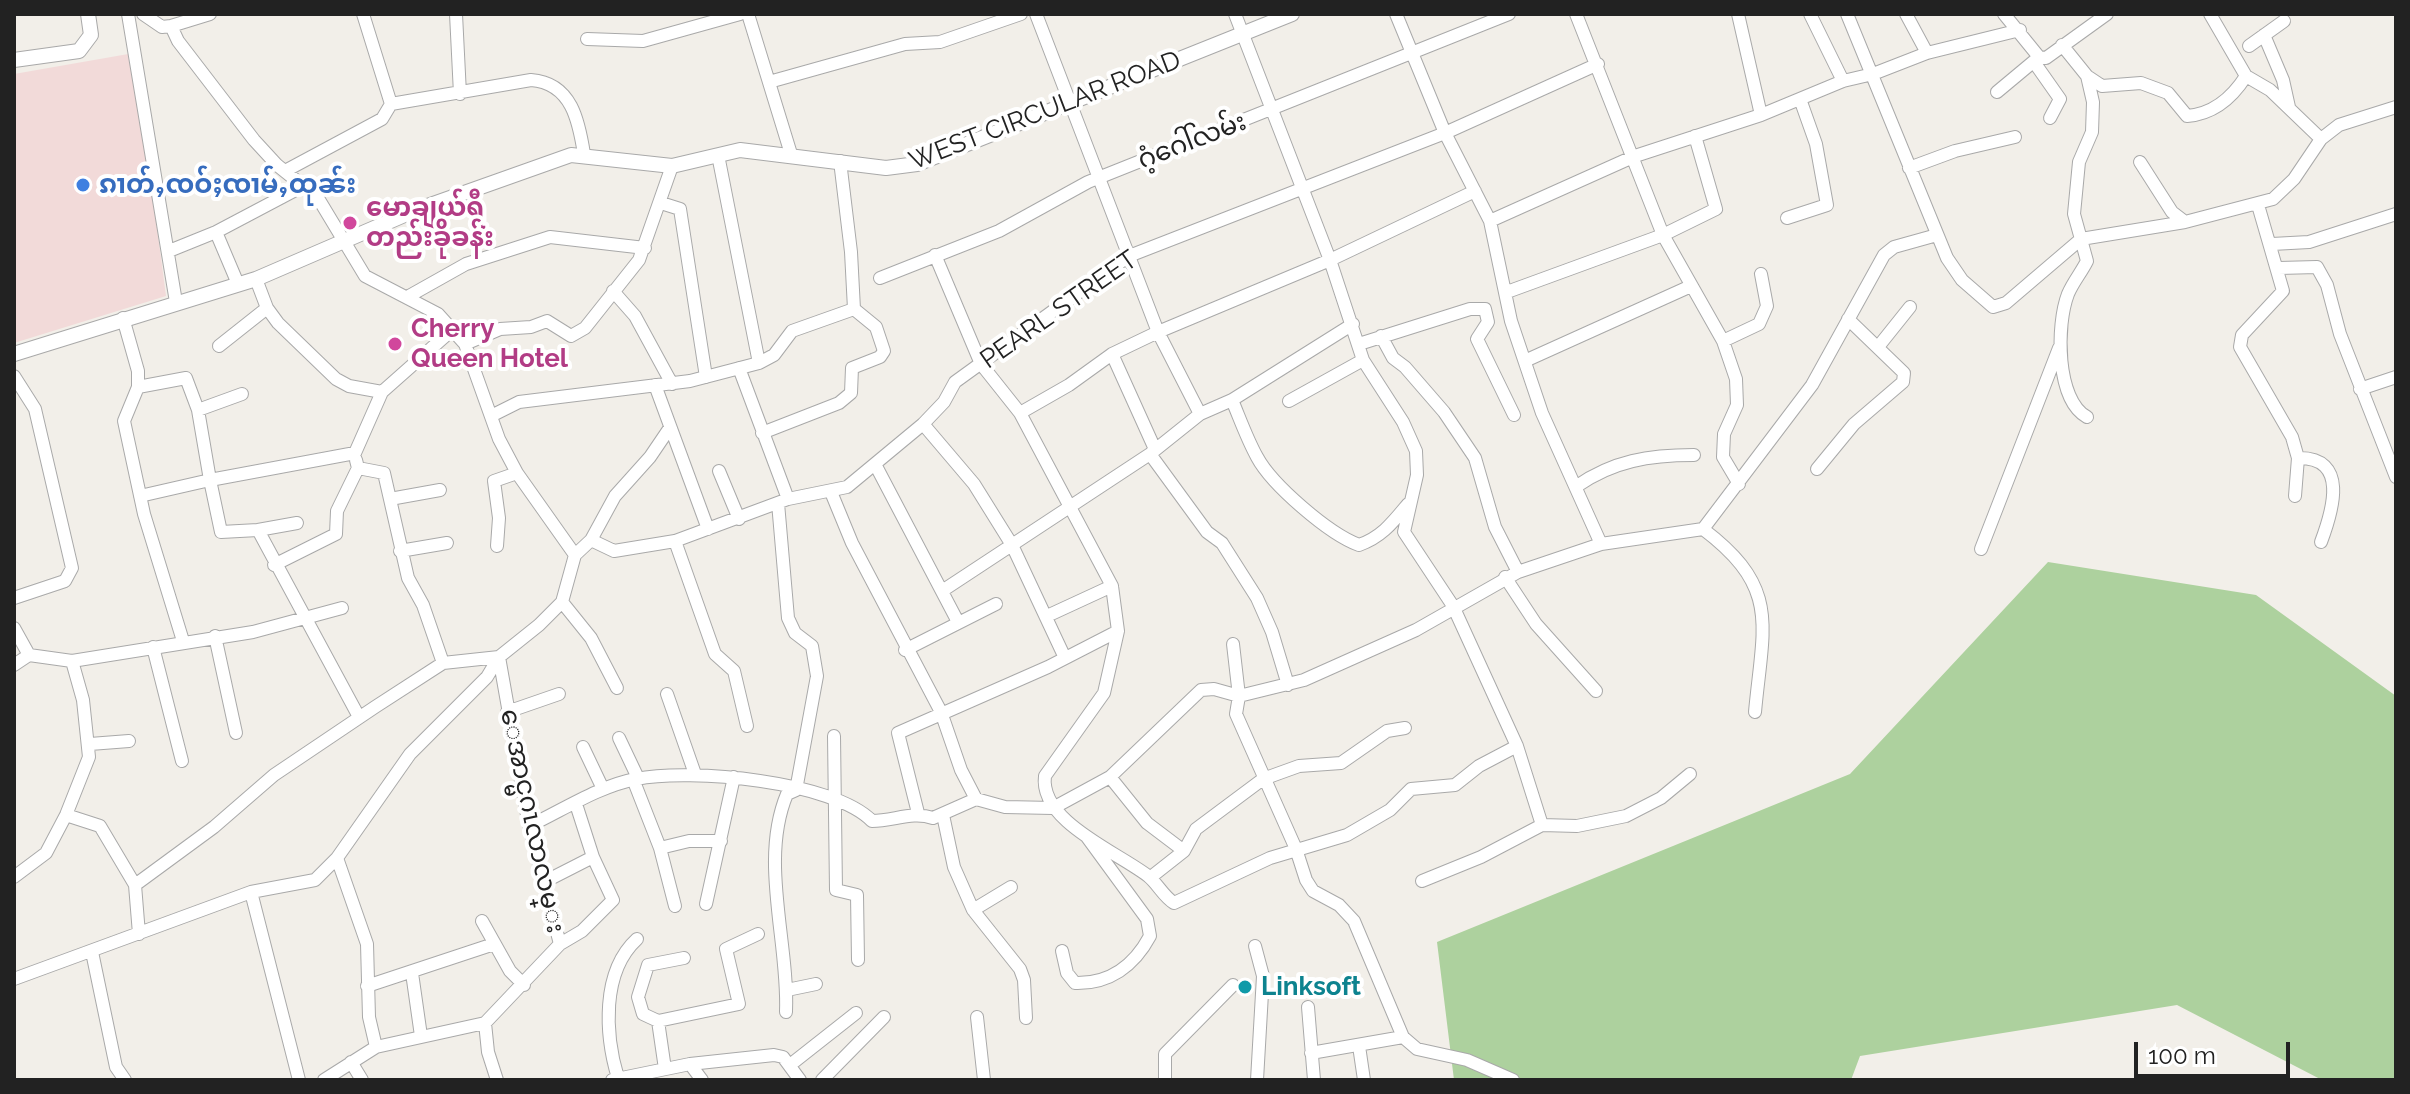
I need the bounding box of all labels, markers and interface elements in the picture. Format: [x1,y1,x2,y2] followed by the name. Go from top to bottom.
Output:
[905,45,1185,177] street label: WEST CIRCULAR ROAD
[1133,106,1251,176] street label: ဂံ့ဂေါ်လမ်း
[99,169,356,201] place label: ၵၢတ်ႇၸဝ်ႈၸၢမ်ႇထုၼ်း
[74,176,92,194] marker: ၵၢတ်ႇၸဝ်ႈၸၢမ်ႇထုၼ်း
[366,192,494,254] place label: မောချယ်ရီ တည်းခိုခန်း
[341,214,359,232] marker: မောချယ်ရီ တည်းခိုခန်း
[975,244,1143,376] street label: PEARL STREET
[411,313,568,374] place label: Cherry Queen Hotel
[386,335,404,353] marker: Cherry Queen Hotel
[493,706,571,936] street label: ေအာင္မဂၤလာလမ္း
[1261,971,1361,1003] place label: Linksoft
[1236,978,1254,996] marker: Linksoft
[2138,1026,2294,1076] scale bar
[2148,1041,2216,1070] text: 100 m

